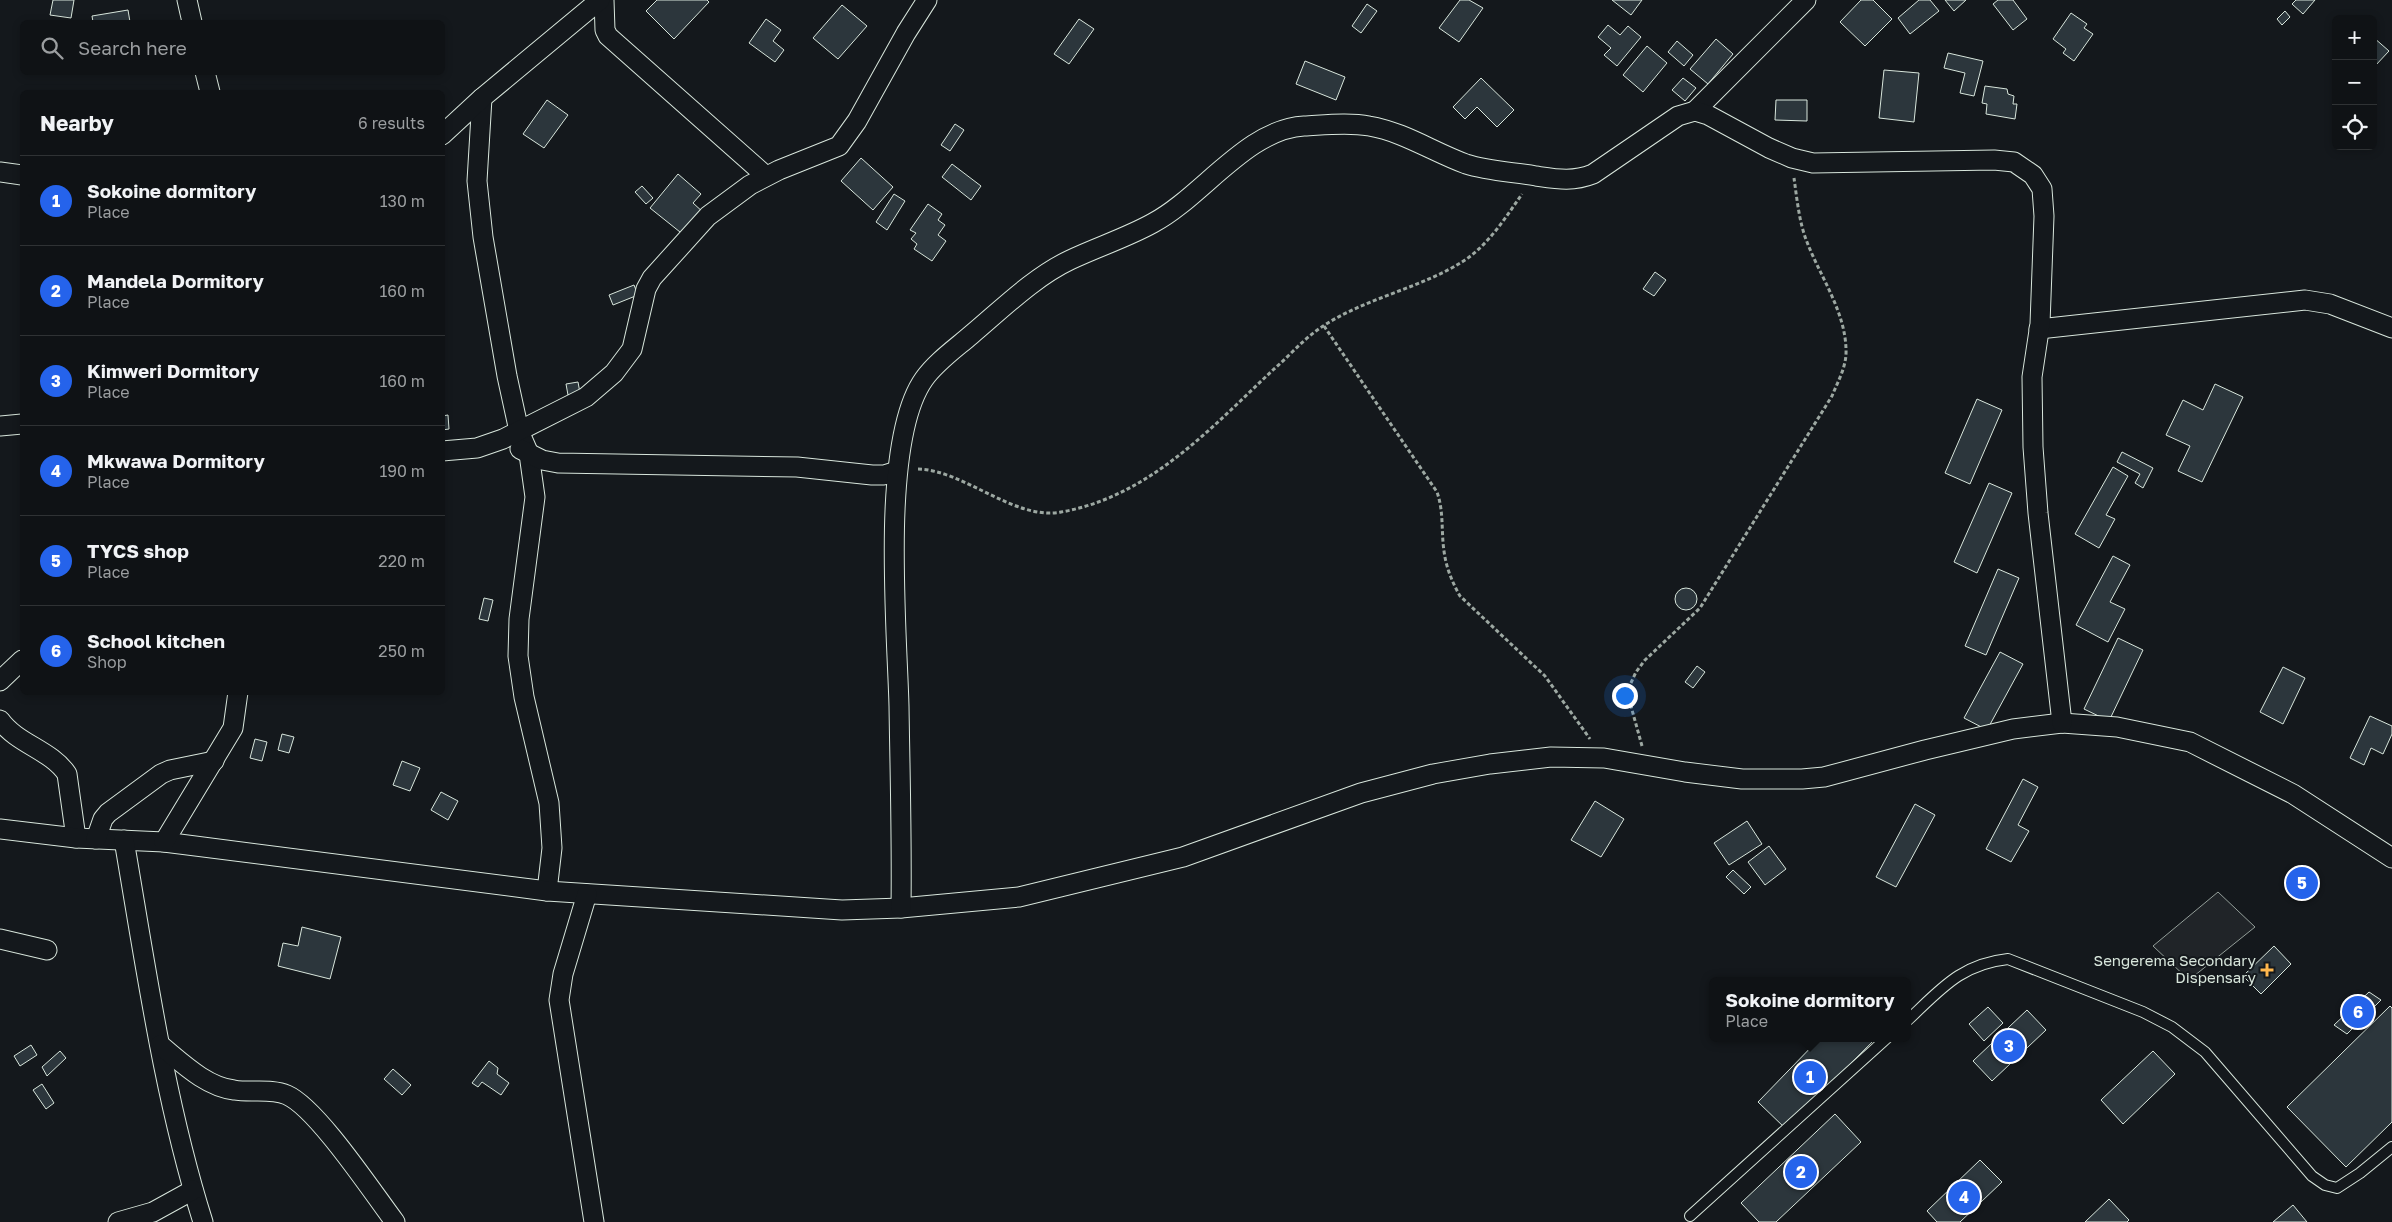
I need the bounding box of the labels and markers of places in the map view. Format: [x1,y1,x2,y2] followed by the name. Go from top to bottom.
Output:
[2286,864,2318,902] pin: 5
[2094,951,2257,986] place label: Sengerema Secondary Dispensary
[2260,963,2274,977] marker: Sengerema Secondary Dispensary
[2342,993,2374,1031] pin: 6
[1993,1027,2025,1065] pin: 3
[1794,1058,1826,1096] pin: 1
[1785,1153,1817,1191] pin: 2
[1948,1178,1980,1216] pin: 4

